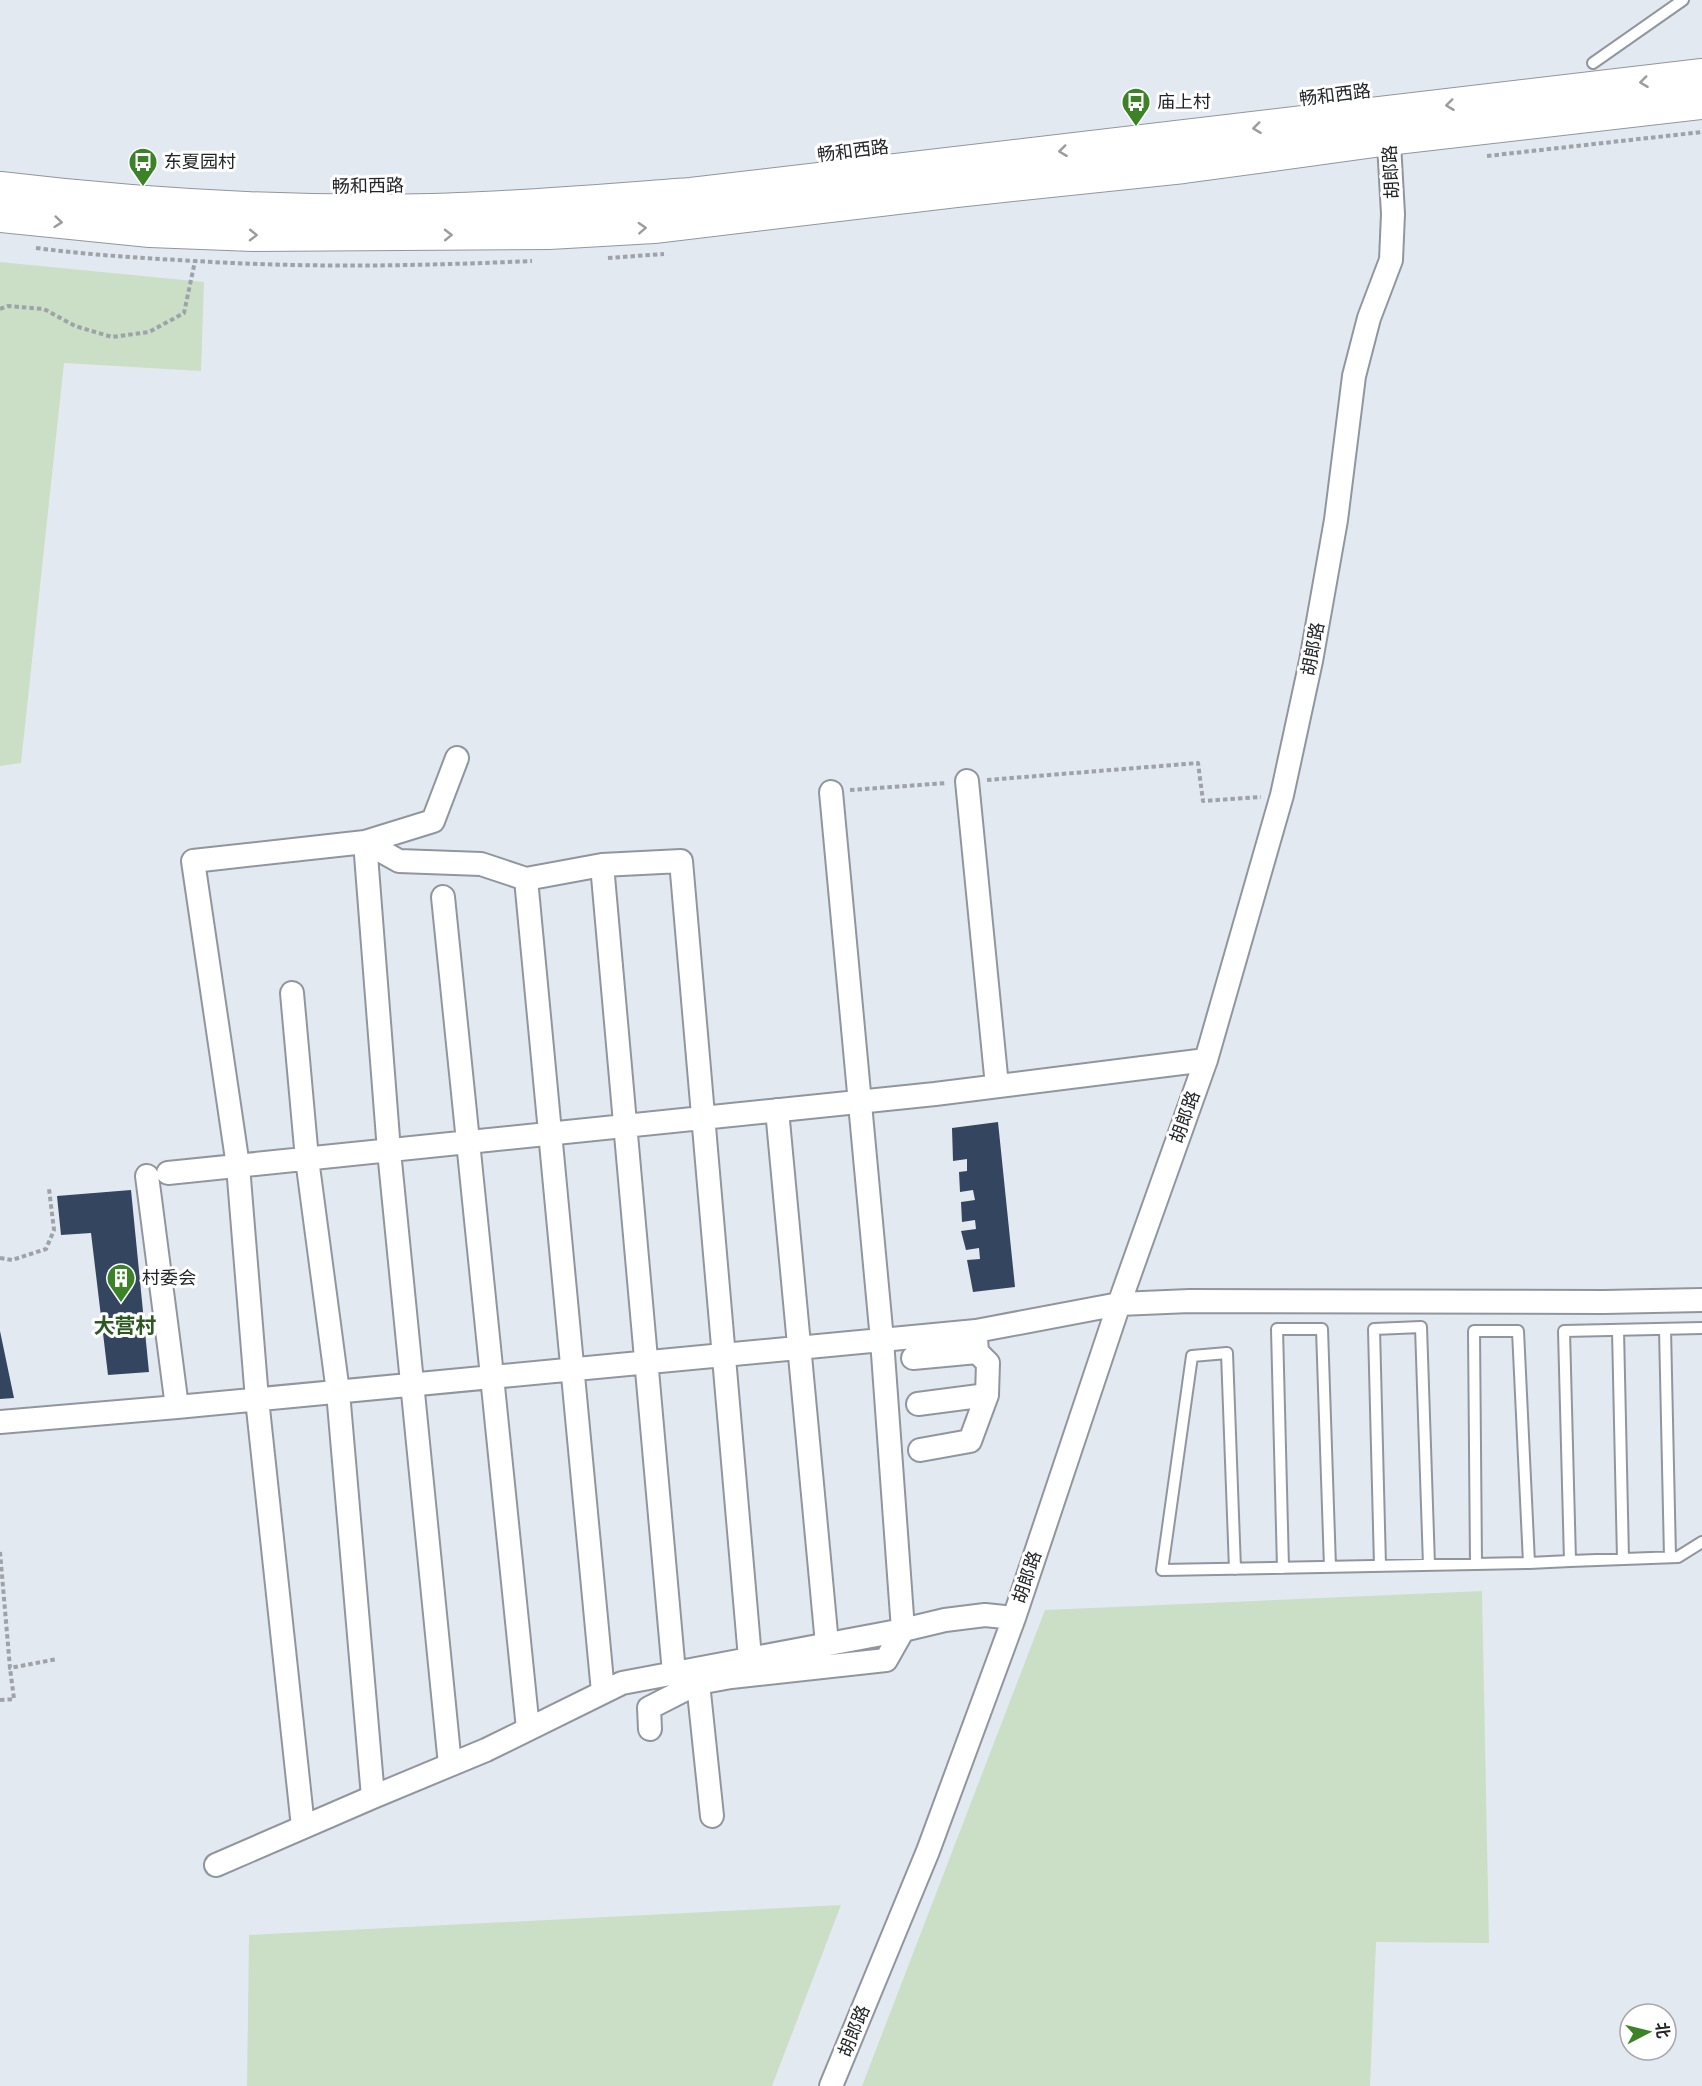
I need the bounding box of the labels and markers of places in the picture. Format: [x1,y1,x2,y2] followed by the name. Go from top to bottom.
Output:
[1120,86,1152,128] bus stop icon: 庙上村
[1157,90,1211,112] place label: 庙上村
[127,146,159,188] bus stop icon: 东夏园村
[164,150,236,172] place label: 东夏园村
[105,1262,137,1304] building icon: 村委会
[142,1266,196,1288] place label: 村委会

